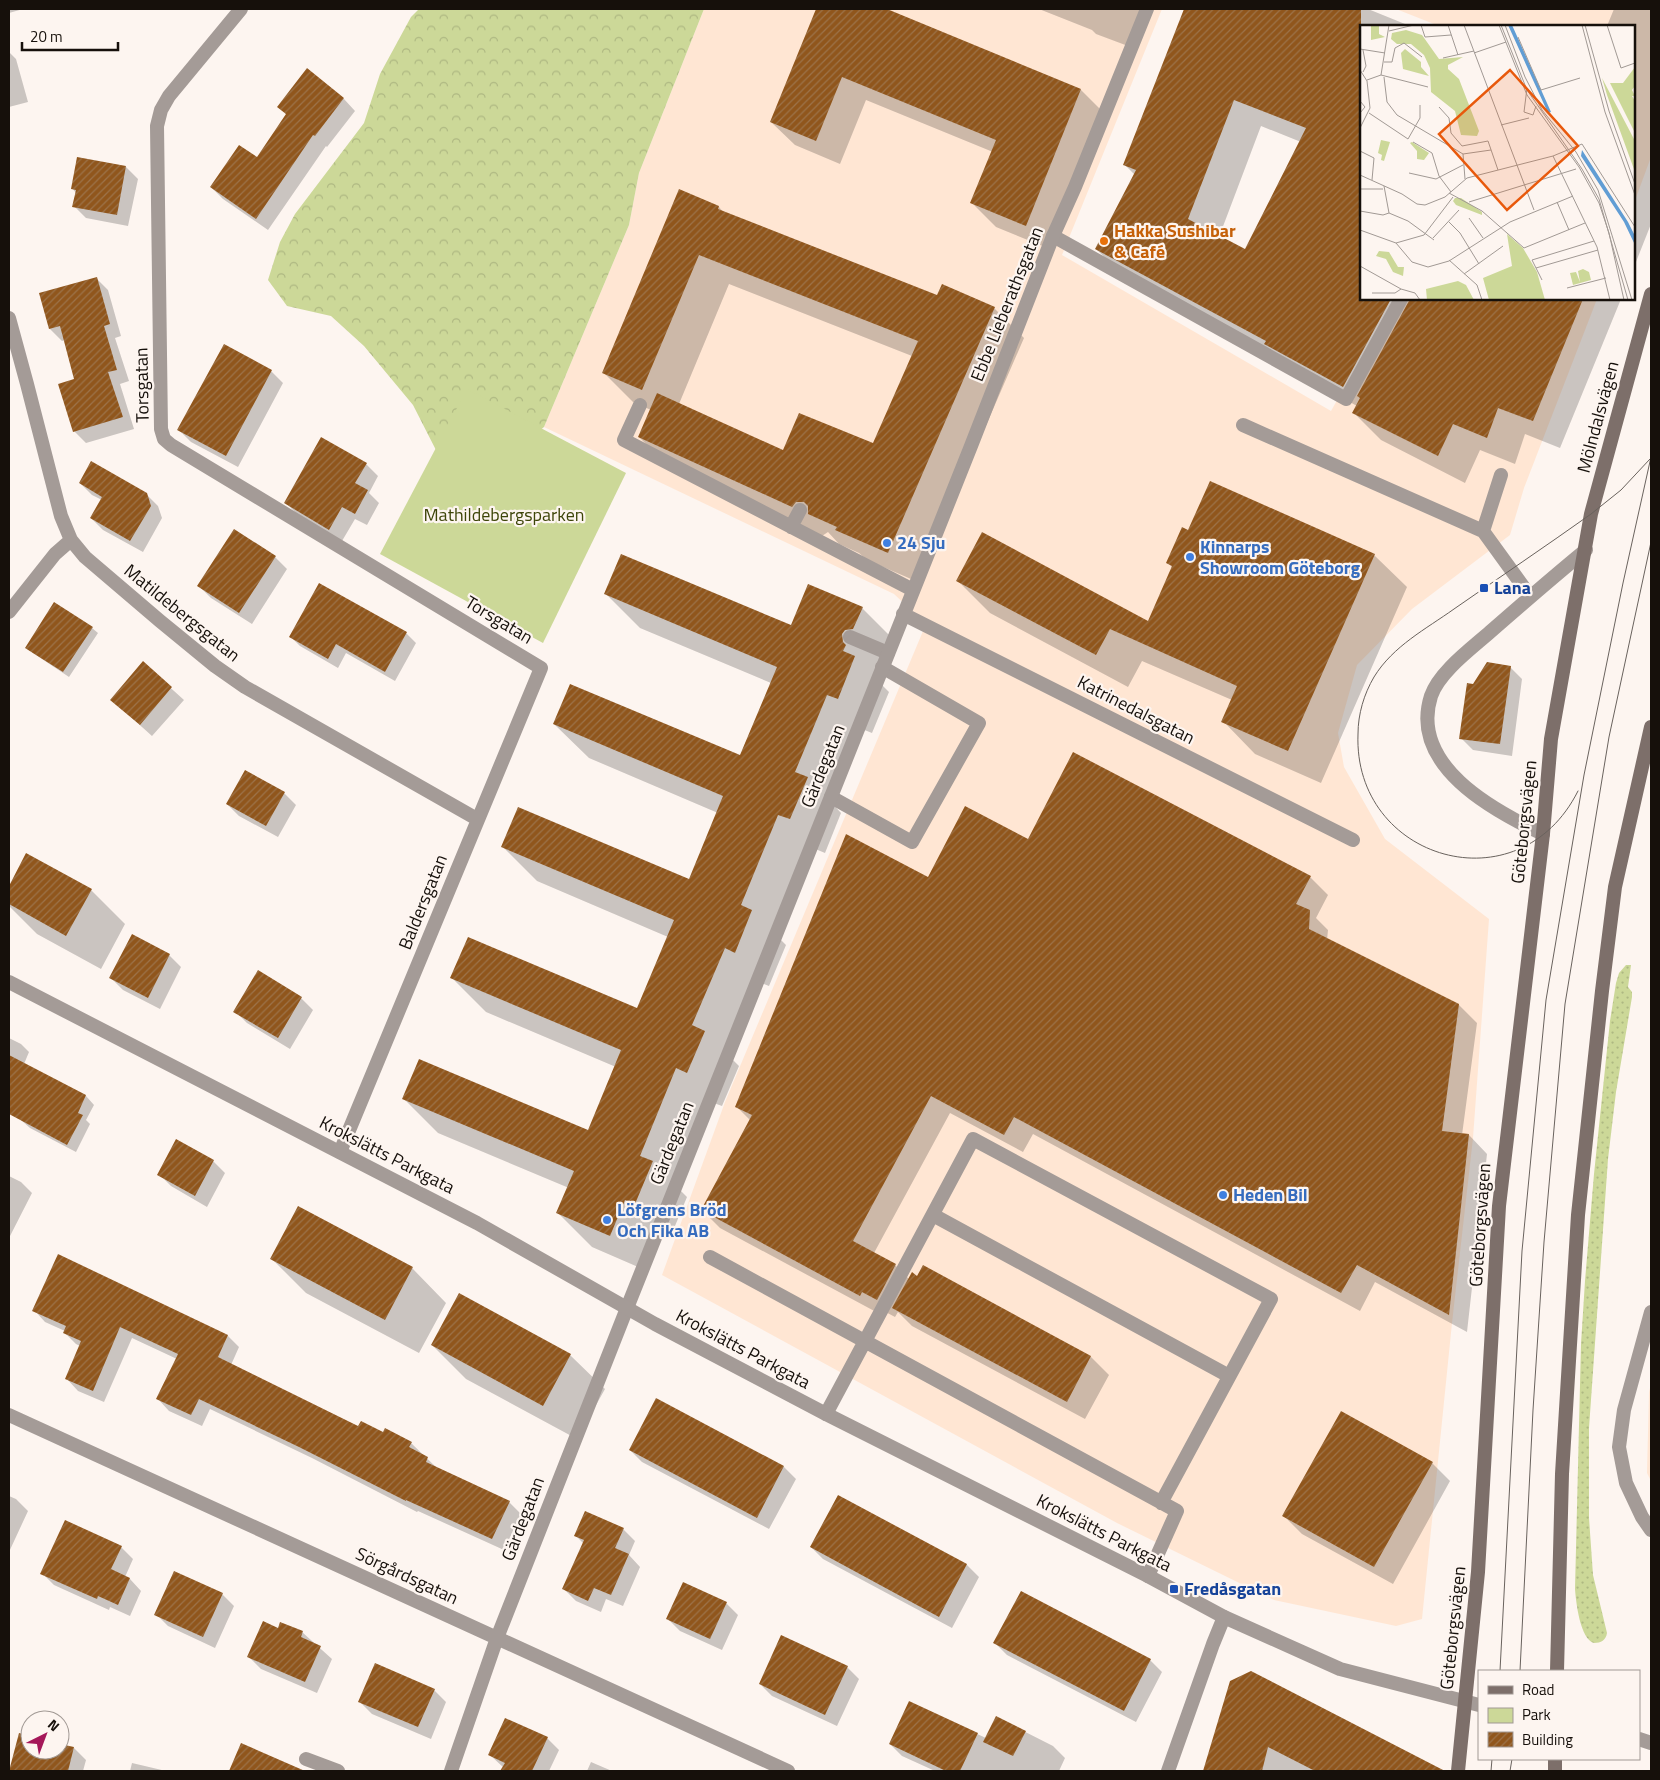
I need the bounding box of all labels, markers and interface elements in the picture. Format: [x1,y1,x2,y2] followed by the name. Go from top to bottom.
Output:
[22,20,119,52] scale bar
[30,25,63,48] text: 20 m
[1360,25,1635,300] inset map
[1114,217,1236,265] place label: Hakka Sushibar & Café
[963,222,1050,385] street label: Ebbe Lieberathsgatan
[1098,235,1110,247] marker: Hakka Sushibar & Café
[127,347,156,423] street label: Torsgatan
[1570,358,1625,476] street label: Mölndalsvägen
[424,501,585,528] park label: Mathildebergsparken
[897,529,946,556] place label: 24 Sju
[1200,533,1360,581] place label: Kinnarps Showroom Göteborg
[881,537,893,549] marker: 24 Sju
[1184,551,1196,563] marker: Kinnarps Showroom Göteborg
[118,557,246,668] street label: Matildebergsgatan
[1494,574,1531,601] place label: Lana
[1478,582,1490,594] marker: Lana
[460,589,538,650] street label: Torsgatan
[1073,668,1200,751] street label: Katrinedalsgatan
[794,720,852,812] street label: Gärdegatan
[1504,759,1543,885] street label: Göteborgsvägen
[391,850,454,954] street label: Baldersgatan
[643,1097,701,1189] street label: Gärdegatan
[315,1109,460,1200] street label: Krokslätts Parkgata
[1462,1162,1497,1288] street label: Göteborgsvägen
[1233,1181,1308,1208] place label: Heden Bil
[1217,1189,1229,1201] marker: Heden Bil
[617,1196,727,1244] place label: Löfgrens Bröd Och Fika AB
[601,1214,613,1226] marker: Löfgrens Bröd Och Fika AB
[671,1302,815,1395] street label: Krokslätts Parkgata
[494,1473,551,1565] street label: Gärdegatan
[1032,1487,1177,1578] street label: Krokslätts Parkgata
[351,1540,463,1611] street label: Sörgårdsgatan
[1433,1565,1472,1691] street label: Göteborgsvägen
[1184,1575,1281,1602] place label: Fredåsgatan
[1168,1583,1180,1595] marker: Fredåsgatan
[1478,1670,1640,1760] legend
[1522,1678,1554,1701] text: Road
[1522,1703,1551,1726] text: Park
[20,1710,70,1760] north arrow
[43,1714,65,1736] text: N
[1522,1728,1573,1751] text: Building

